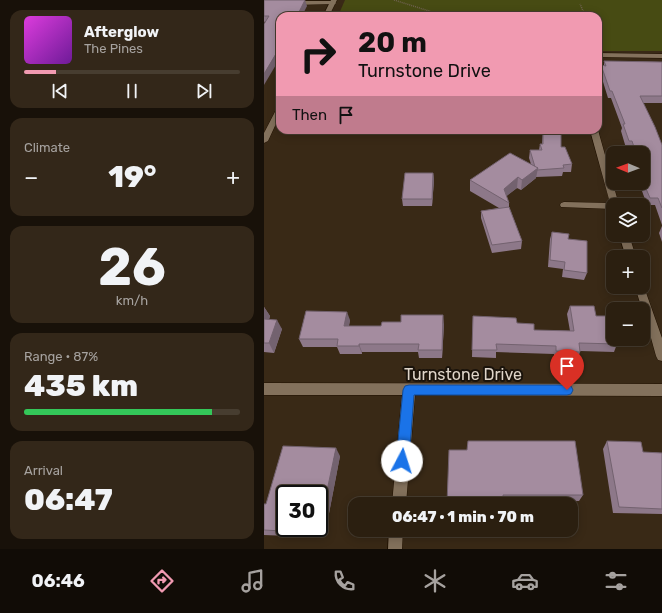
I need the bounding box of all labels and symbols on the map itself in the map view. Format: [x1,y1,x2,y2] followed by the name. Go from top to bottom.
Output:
[606,146,650,190] north arrow
[550,349,584,390] pin
[404,365,522,384] street label: Turnstone Drive
[381,440,423,482] position arrow
[276,485,328,537] speed limit sign: 30

